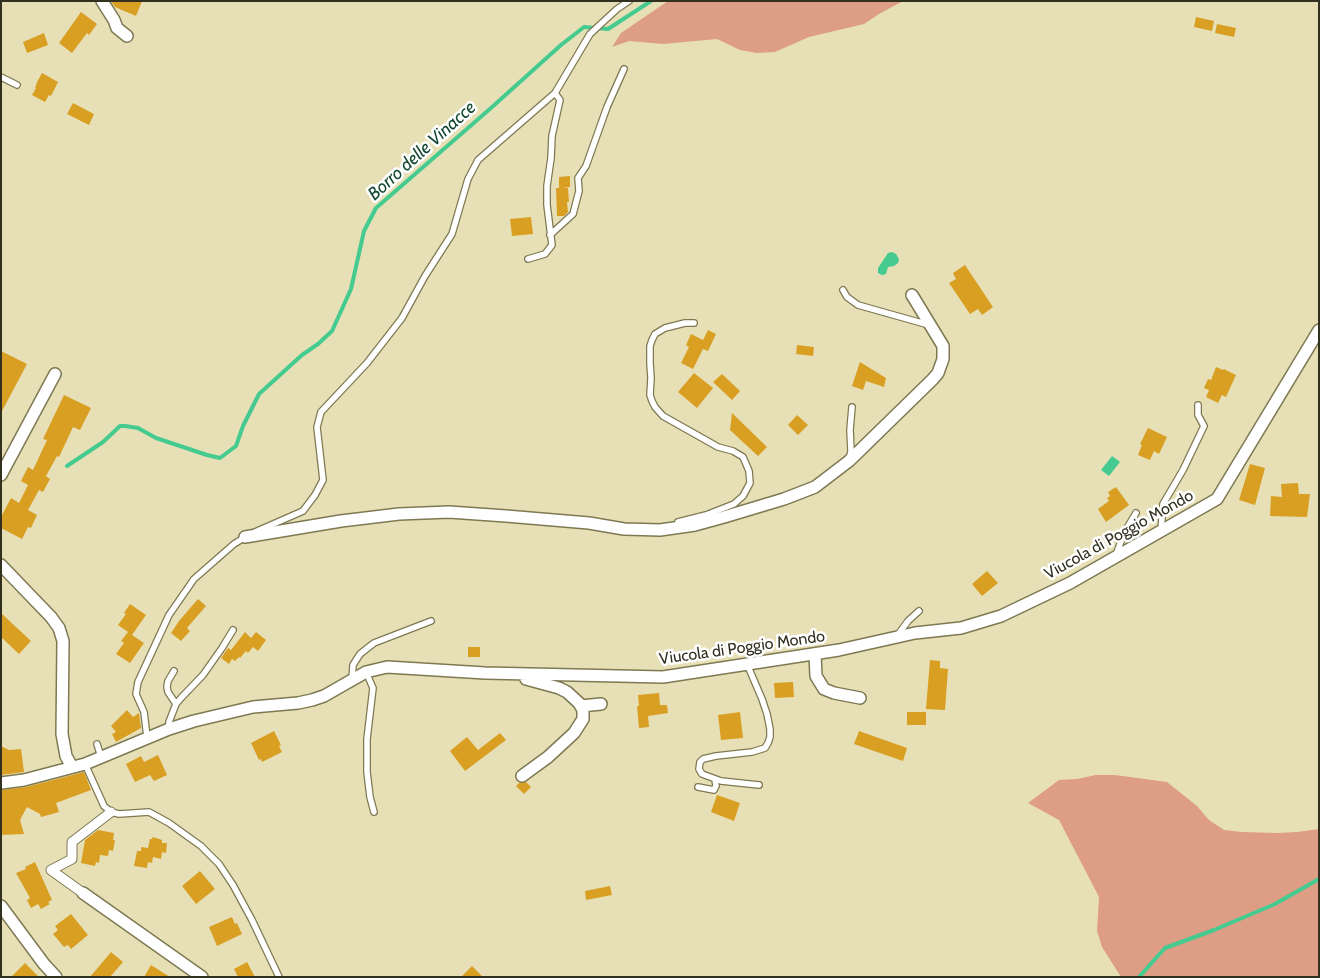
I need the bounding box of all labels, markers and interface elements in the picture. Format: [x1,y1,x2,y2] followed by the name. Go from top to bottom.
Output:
[364,97,480,205] water label: Borro delle Vinacce
[1041,486,1197,584] street label: Viucola di Poggio Mondo
[658,627,826,669] street label: Viucola di Poggio Mondo

